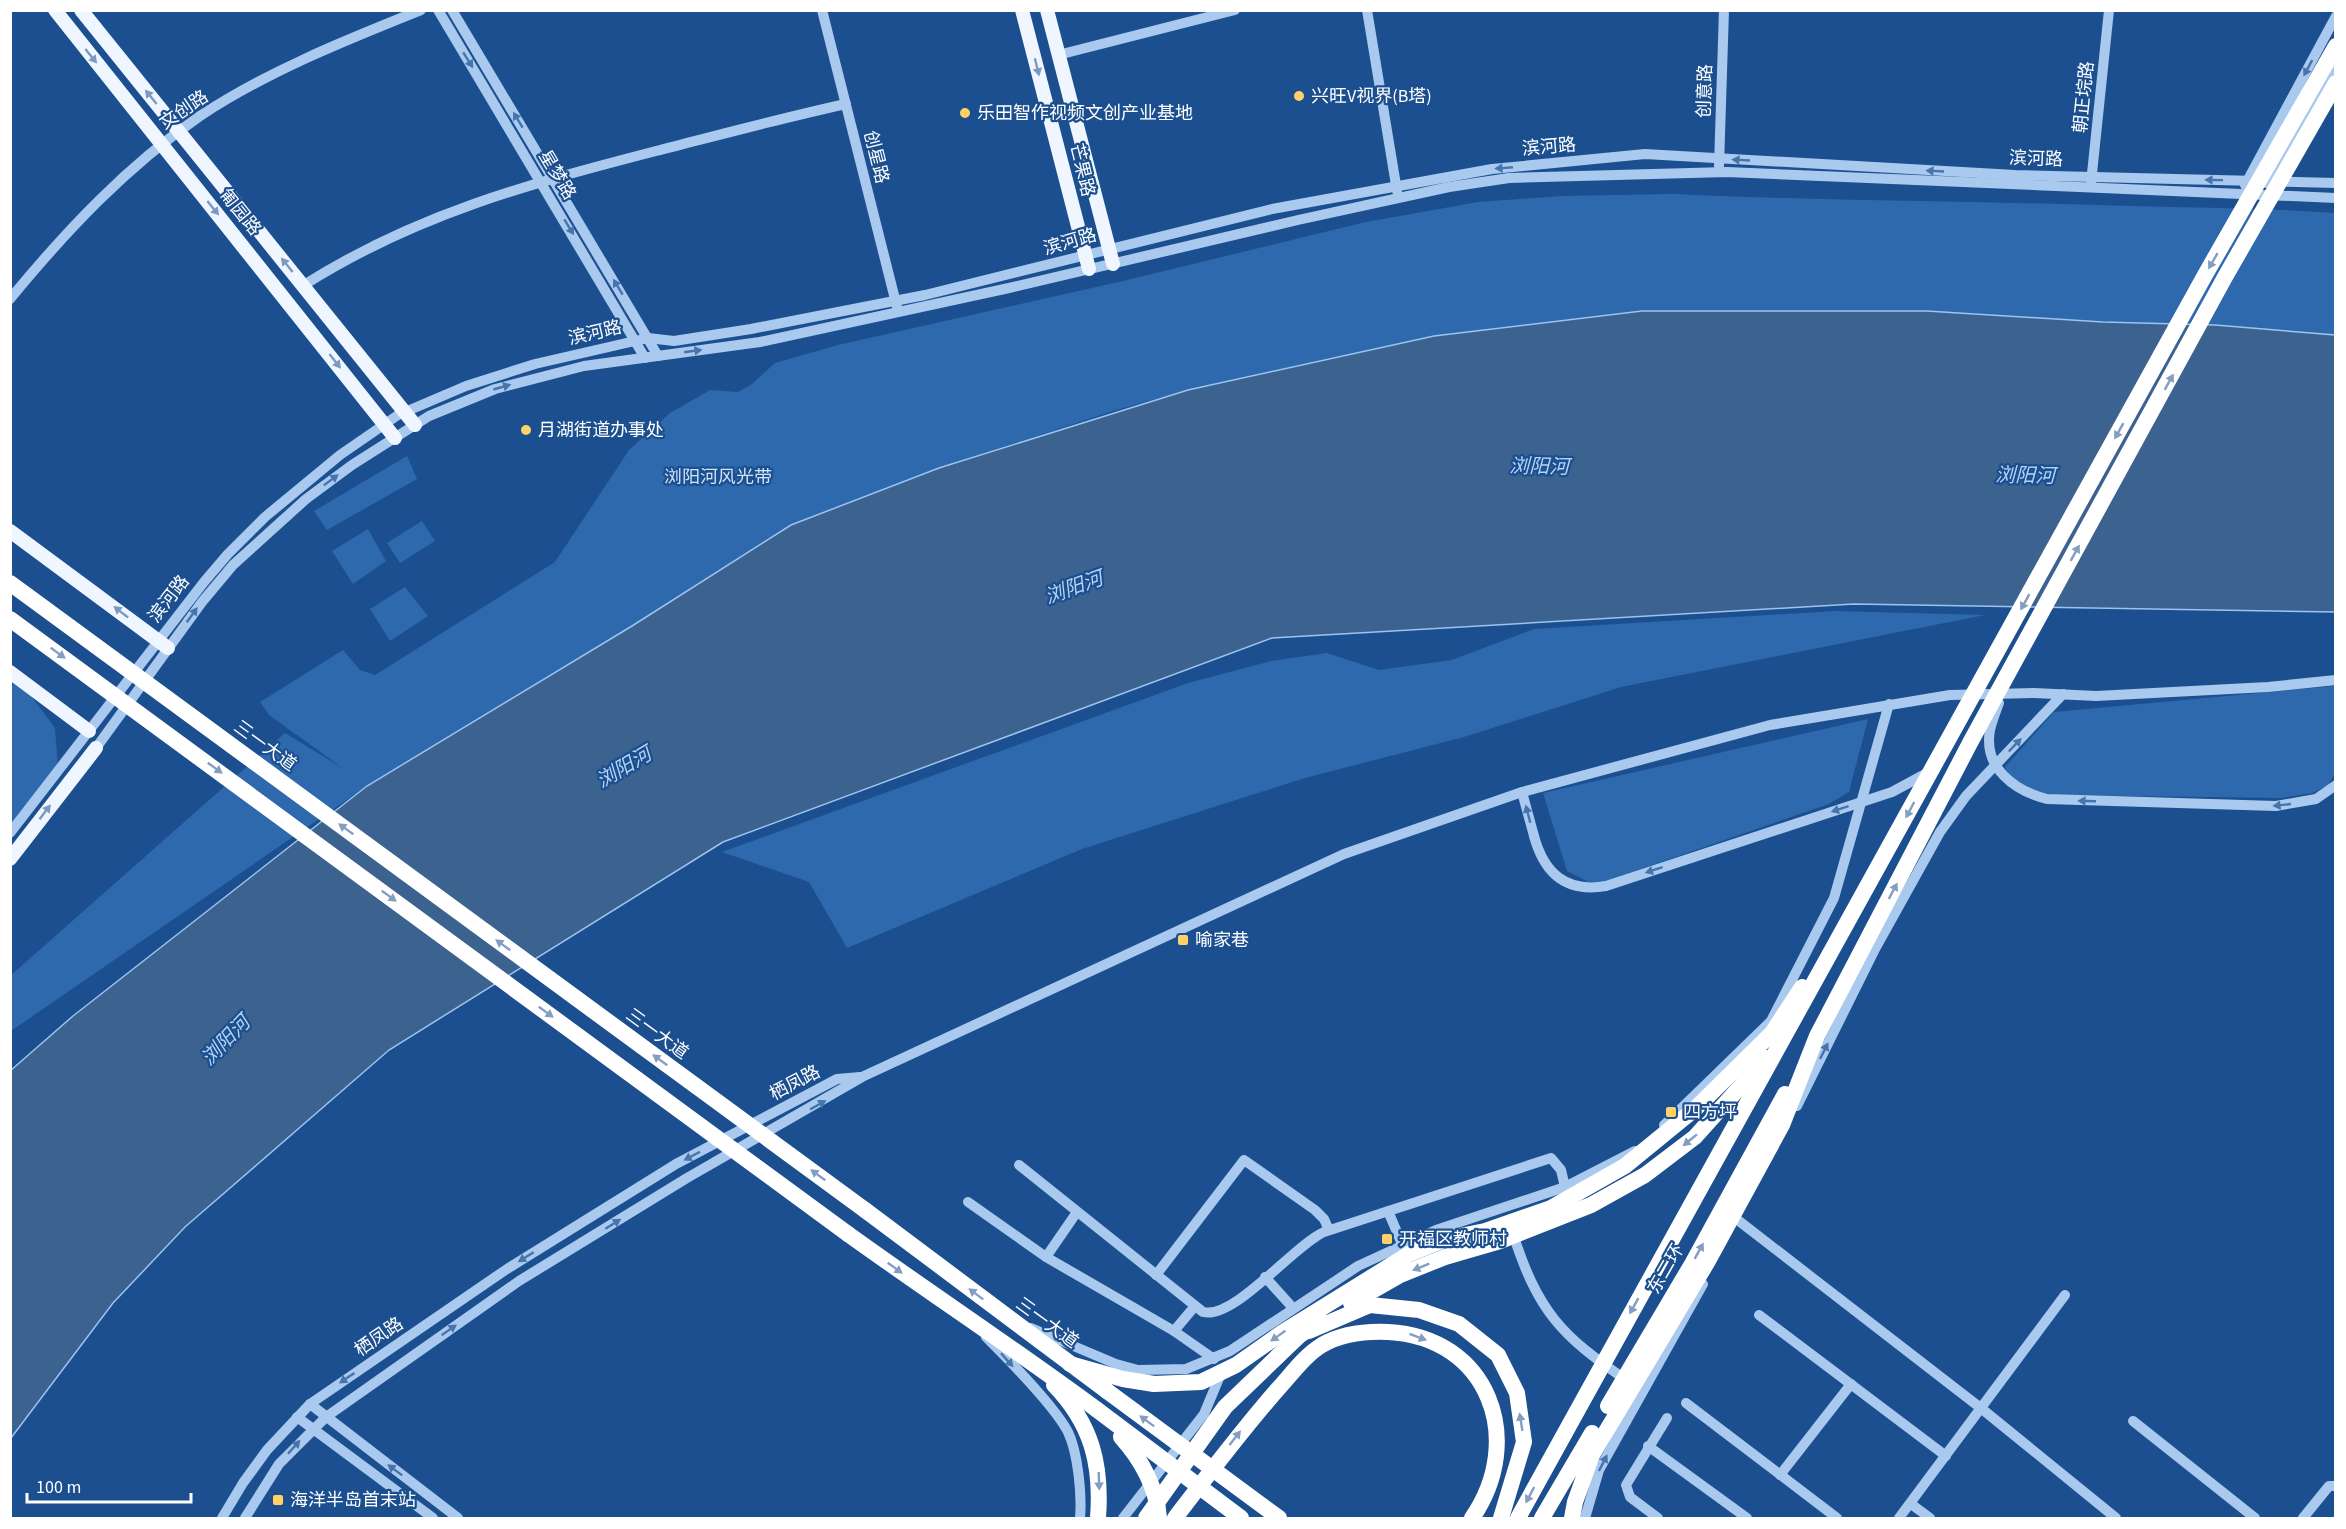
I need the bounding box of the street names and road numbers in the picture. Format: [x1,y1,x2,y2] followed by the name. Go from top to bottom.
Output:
[2068,60,2100,134] street label: 朝正垸路
[1692,64,1718,118] street label: 创意路
[155,85,213,135] street label: 文创路
[857,128,895,186] street label: 创星路
[1521,132,1577,162] street label: 滨河路
[1063,141,1101,199] street label: 芒果路
[532,145,582,205] street label: 星梦路
[2009,146,2063,172] street label: 滨河路
[213,183,267,241] street label: 匍园路
[1041,223,1099,261] street label: 滨河路
[566,315,624,351] street label: 滨河路
[143,570,195,628] street label: 滨河路
[229,715,301,777] street label: 三一大道
[621,1003,693,1065] street label: 三一大道
[765,1059,825,1107] street label: 栖凤路
[1642,1239,1690,1299] street label: 东二环
[1011,1292,1083,1354] street label: 三一大道
[350,1312,408,1362] street label: 栖凤路

